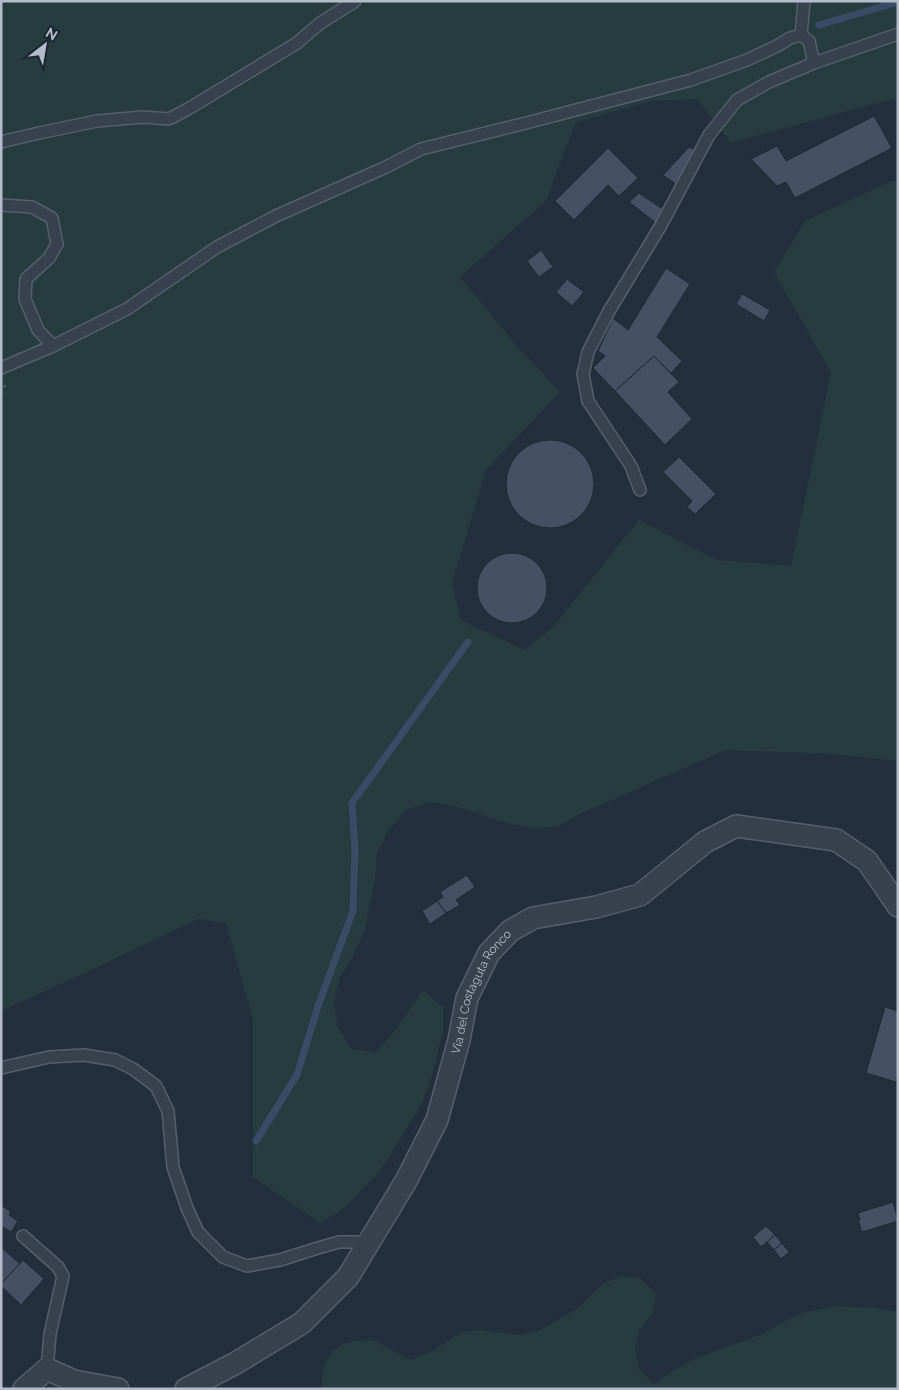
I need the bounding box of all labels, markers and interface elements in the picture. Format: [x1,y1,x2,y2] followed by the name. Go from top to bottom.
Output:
[20,20,70,70] north arrow
[43,24,60,43] text: N
[448,927,514,1056] street label: Via del Costaguta Ronco

